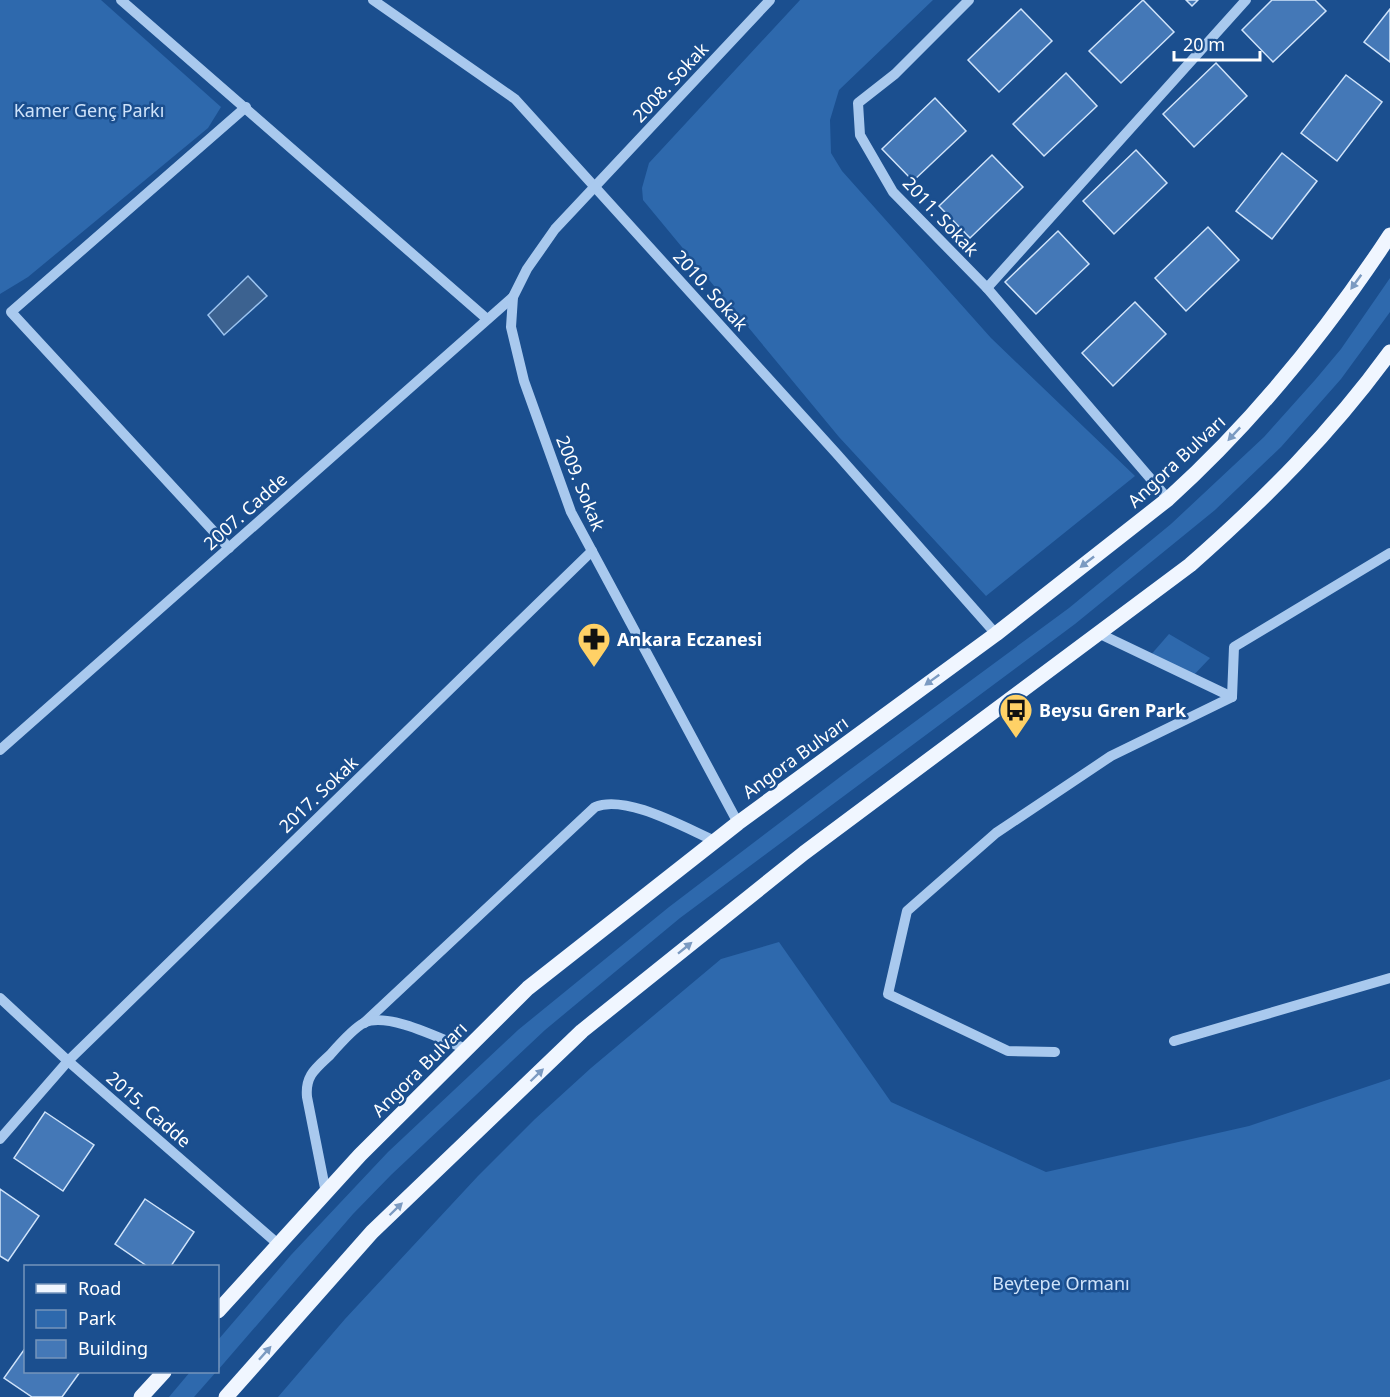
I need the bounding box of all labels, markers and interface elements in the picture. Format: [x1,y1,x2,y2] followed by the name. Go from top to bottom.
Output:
[1174,24,1260,62] scale bar
[1183,32,1225,56] text: 20 m
[627,37,713,127] street label: 2008. Sokak
[14,98,164,122] park label: Kamer Genç Parkı
[898,171,984,261] street label: 2011. Sokak
[668,245,754,336] street label: 2010. Sokak
[1350,274,1362,290] one-way arrow
[1122,410,1230,512] street label: Angora Bulvarı
[1227,427,1241,442] one-way arrow
[551,432,611,535] street label: 2009. Sokak
[198,467,292,555] street label: 2007. Cadde
[1080,556,1095,568] one-way arrow
[576,621,612,668] pharmacy icon: Ankara Eczanesi
[617,627,762,651] place label: Ankara Eczanesi
[925,674,941,686] one-way arrow
[998,692,1034,739] bus stop icon: Beysu Gren Park
[1039,698,1187,722] place label: Beysu Gren Park
[737,710,853,804] street label: Angora Bulvarı
[273,750,363,838] street label: 2017. Sokak
[677,942,693,955] one-way arrow
[366,1016,472,1122] street label: Angora Bulvarı
[102,1066,196,1152] street label: 2015. Cadde
[530,1068,544,1082] one-way arrow
[389,1203,403,1217] one-way arrow
[24,1265,219,1373] legend
[992,1271,1130,1295] park label: Beytepe Ormanı
[78,1276,121,1300] text: Road
[78,1306,116,1330] text: Park
[78,1336,148,1360] text: Building
[258,1346,271,1361] one-way arrow

